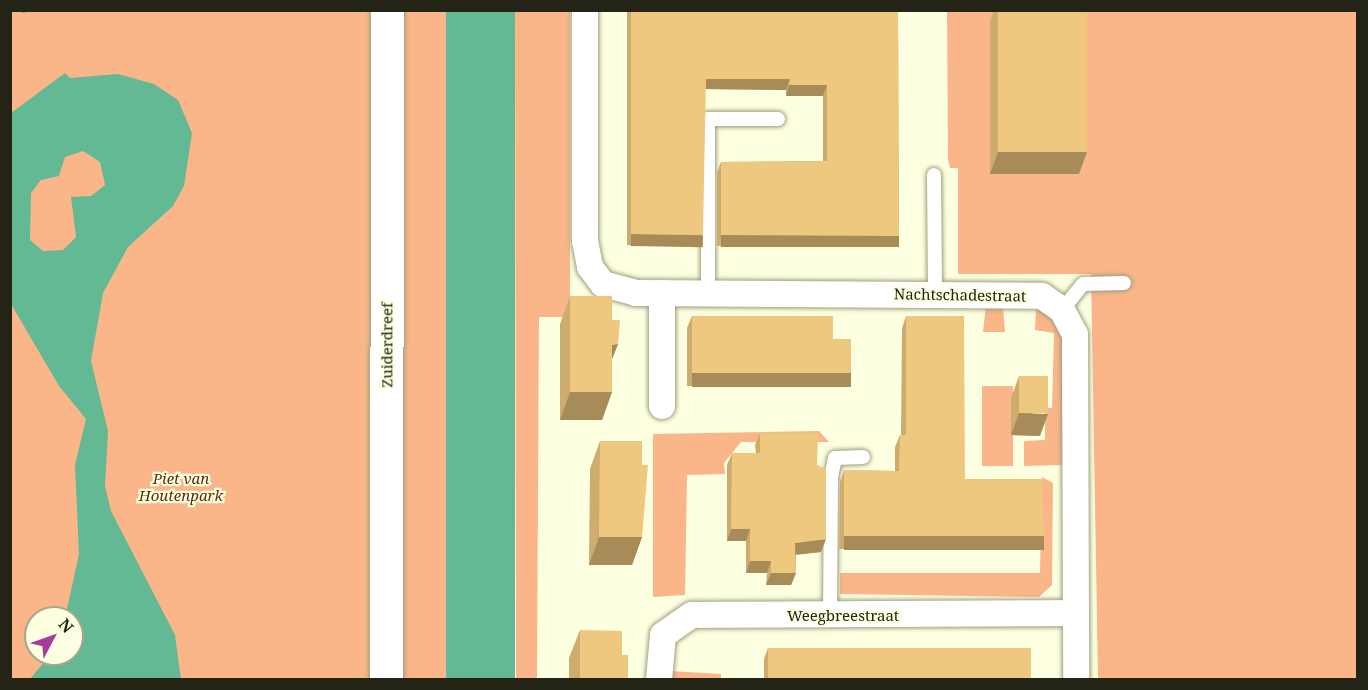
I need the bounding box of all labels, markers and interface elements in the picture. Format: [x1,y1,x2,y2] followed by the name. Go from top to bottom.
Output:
[894,285,1026,305] street label: Nachtschadestraat
[378,302,396,388] street label: Zuiderdreef
[139,469,223,504] park label: Piet van Houtenpark
[24,606,84,666] north arrow
[787,607,899,625] street label: Weegbreestraat
[54,614,79,637] text: N

